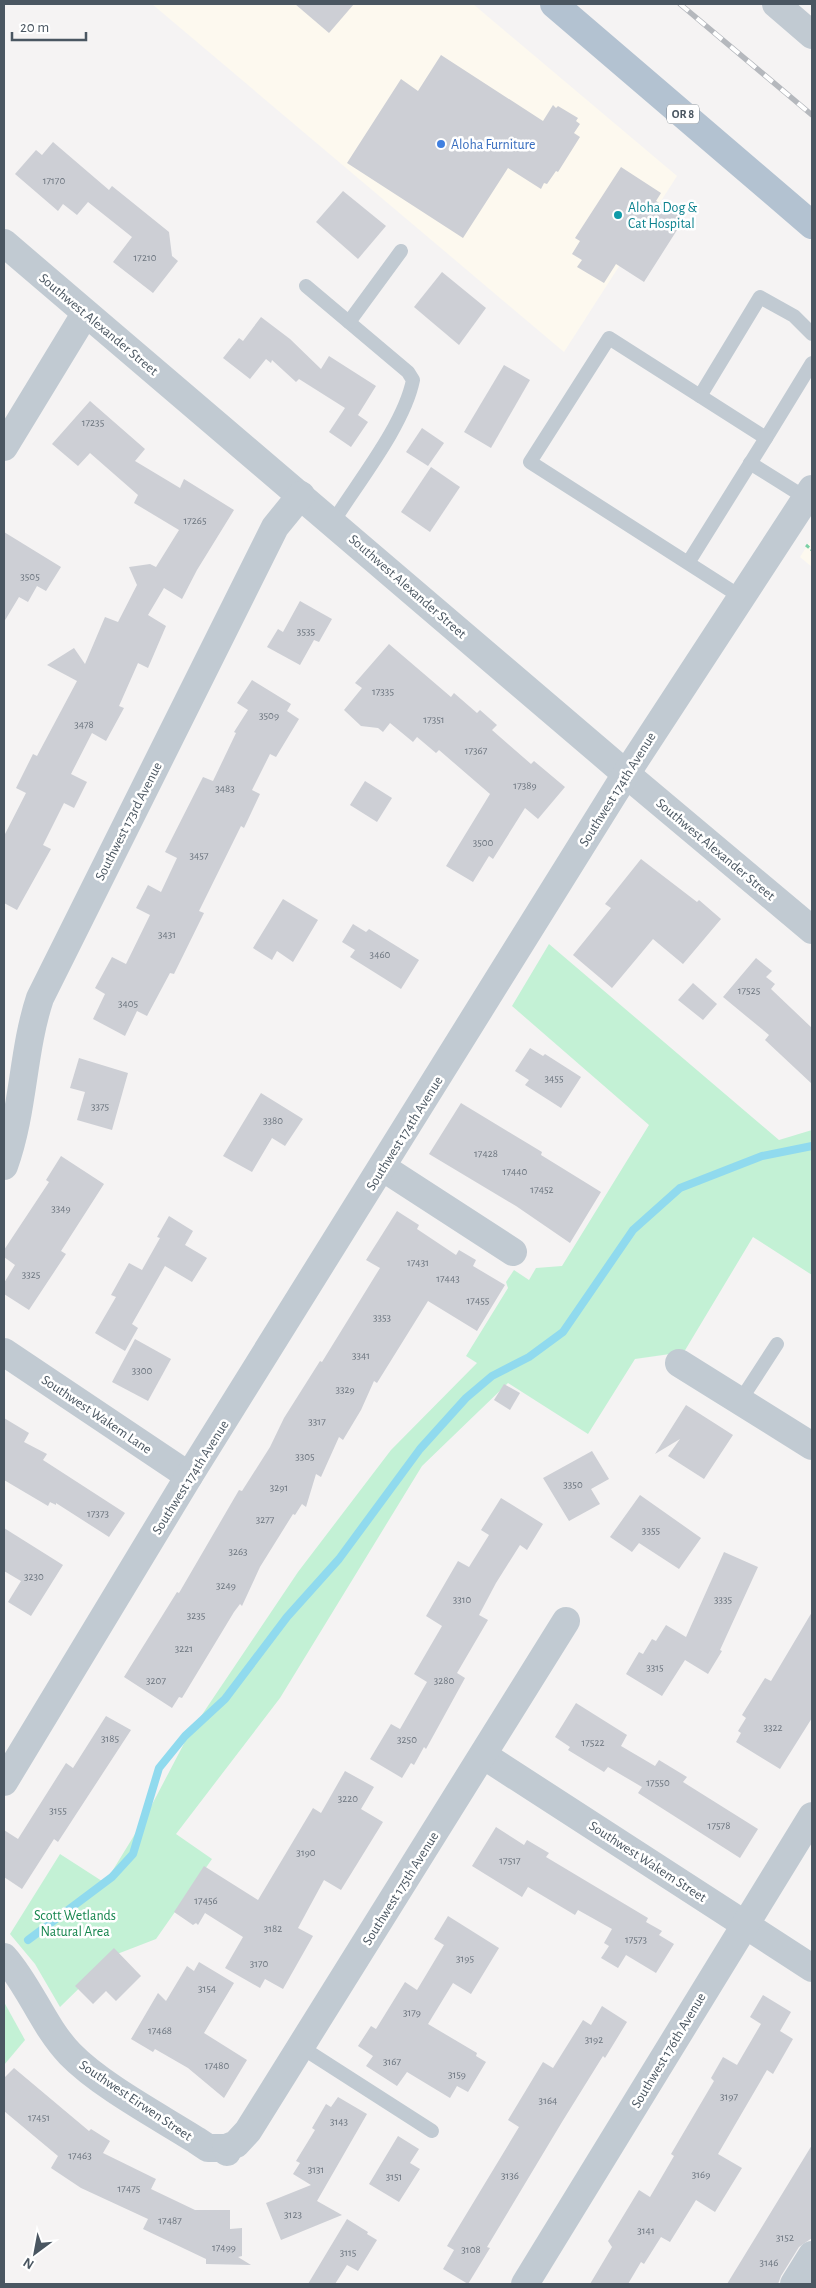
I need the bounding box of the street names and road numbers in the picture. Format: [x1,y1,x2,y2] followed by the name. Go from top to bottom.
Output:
[667,105,699,124] road number: OR 8
[36,271,161,379] street label: Southwest Alexander Street
[346,532,469,642] street label: Southwest Alexander Street
[577,730,659,849] street label: Southwest 174th Avenue
[93,760,165,883] street label: Southwest 173rd Avenue
[653,796,778,904] street label: Southwest Alexander Street
[364,1074,446,1193] street label: Southwest 174th Avenue
[39,1373,154,1457] street label: Southwest Wakem Lane
[150,1418,232,1537] street label: Southwest 174th Avenue
[586,1819,709,1905] street label: Southwest Wakem Street
[360,1829,441,1948] street label: Southwest 175th Avenue
[629,1991,709,2111] street label: Southwest 176th Avenue
[77,2058,195,2144] street label: Southwest Eirwen Street

